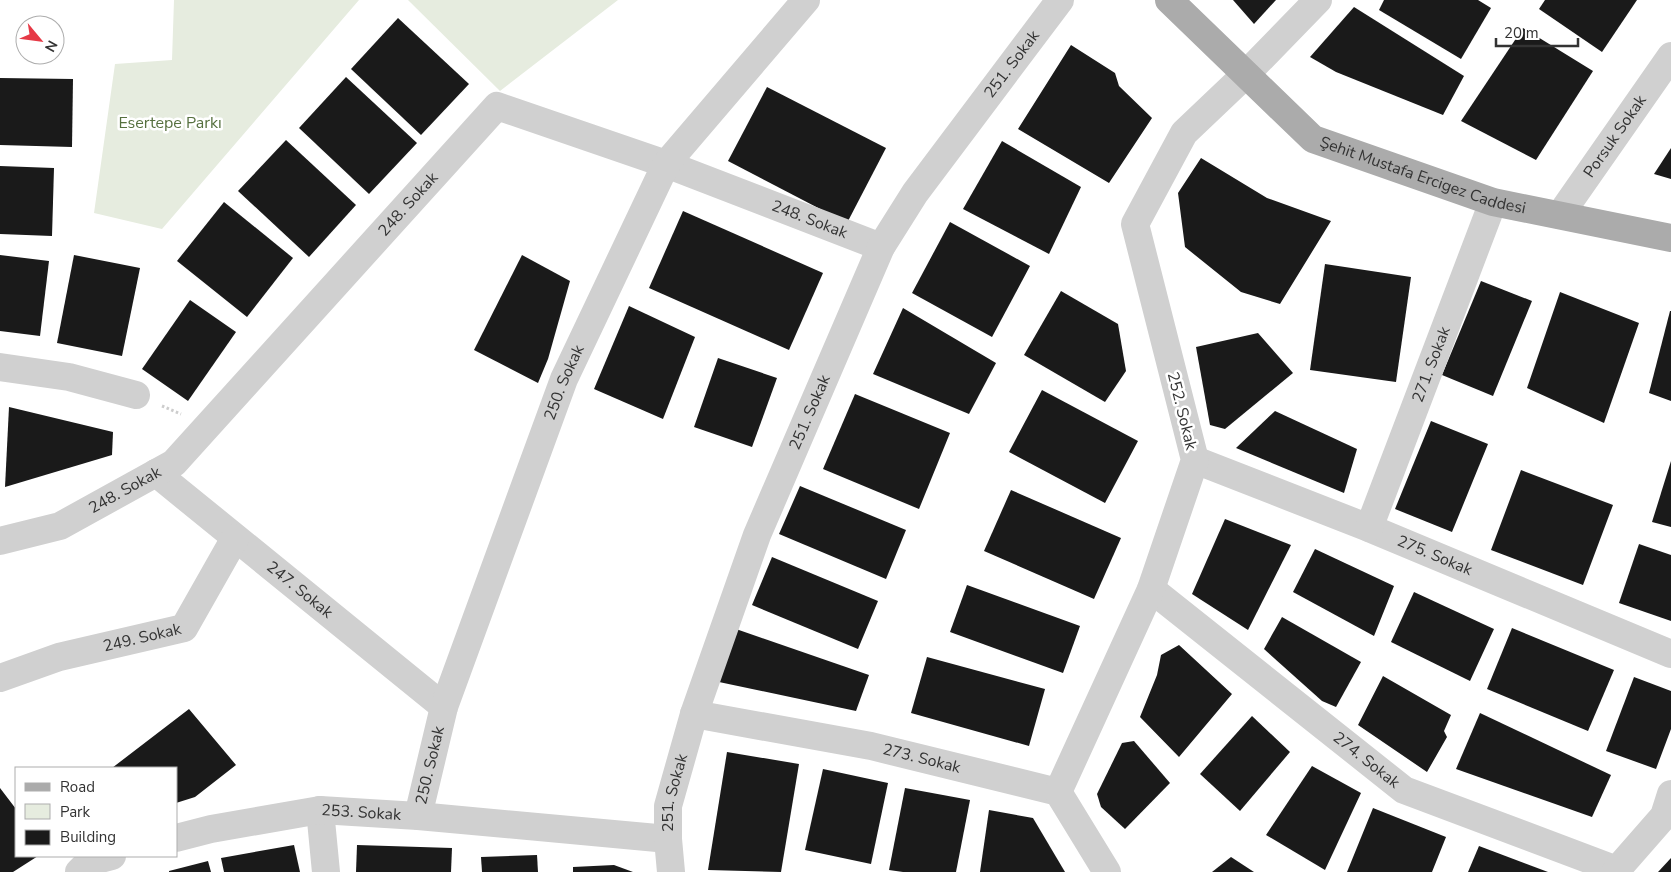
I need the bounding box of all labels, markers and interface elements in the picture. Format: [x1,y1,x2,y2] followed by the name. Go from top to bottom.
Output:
[15,15,65,65] north arrow
[1496,15,1578,47] scale bar
[1504,23,1539,43] text: 20 m
[979,25,1045,103] street label: 251. Sokak
[40,37,62,55] text: N
[1578,90,1652,182] street label: Porsuk Sokak
[118,112,222,134] park label: Esertepe Parkı
[1317,131,1528,219] street label: Şehit Mustafa Ercigez Caddesi
[373,167,444,241] street label: 248. Sokak
[768,195,852,244] street label: 248. Sokak
[1407,322,1456,406] street label: 271. Sokak
[539,340,590,423] street label: 250. Sokak
[784,370,836,453] street label: 251. Sokak
[1162,370,1203,453] street label: 252. Sokak
[85,461,166,519] street label: 248. Sokak
[1394,530,1477,581] street label: 275. Sokak
[262,556,338,624] street label: 247. Sokak
[101,618,184,657] street label: 249. Sokak
[410,723,450,807] street label: 250. Sokak
[1328,727,1405,794] street label: 274. Sokak
[880,738,964,779] street label: 273. Sokak
[657,750,693,832] street label: 251. Sokak
[15,767,178,857] legend
[60,777,95,797] text: Road
[321,799,403,826] street label: 253. Sokak
[60,802,90,822] text: Park
[60,827,116,847] text: Building

